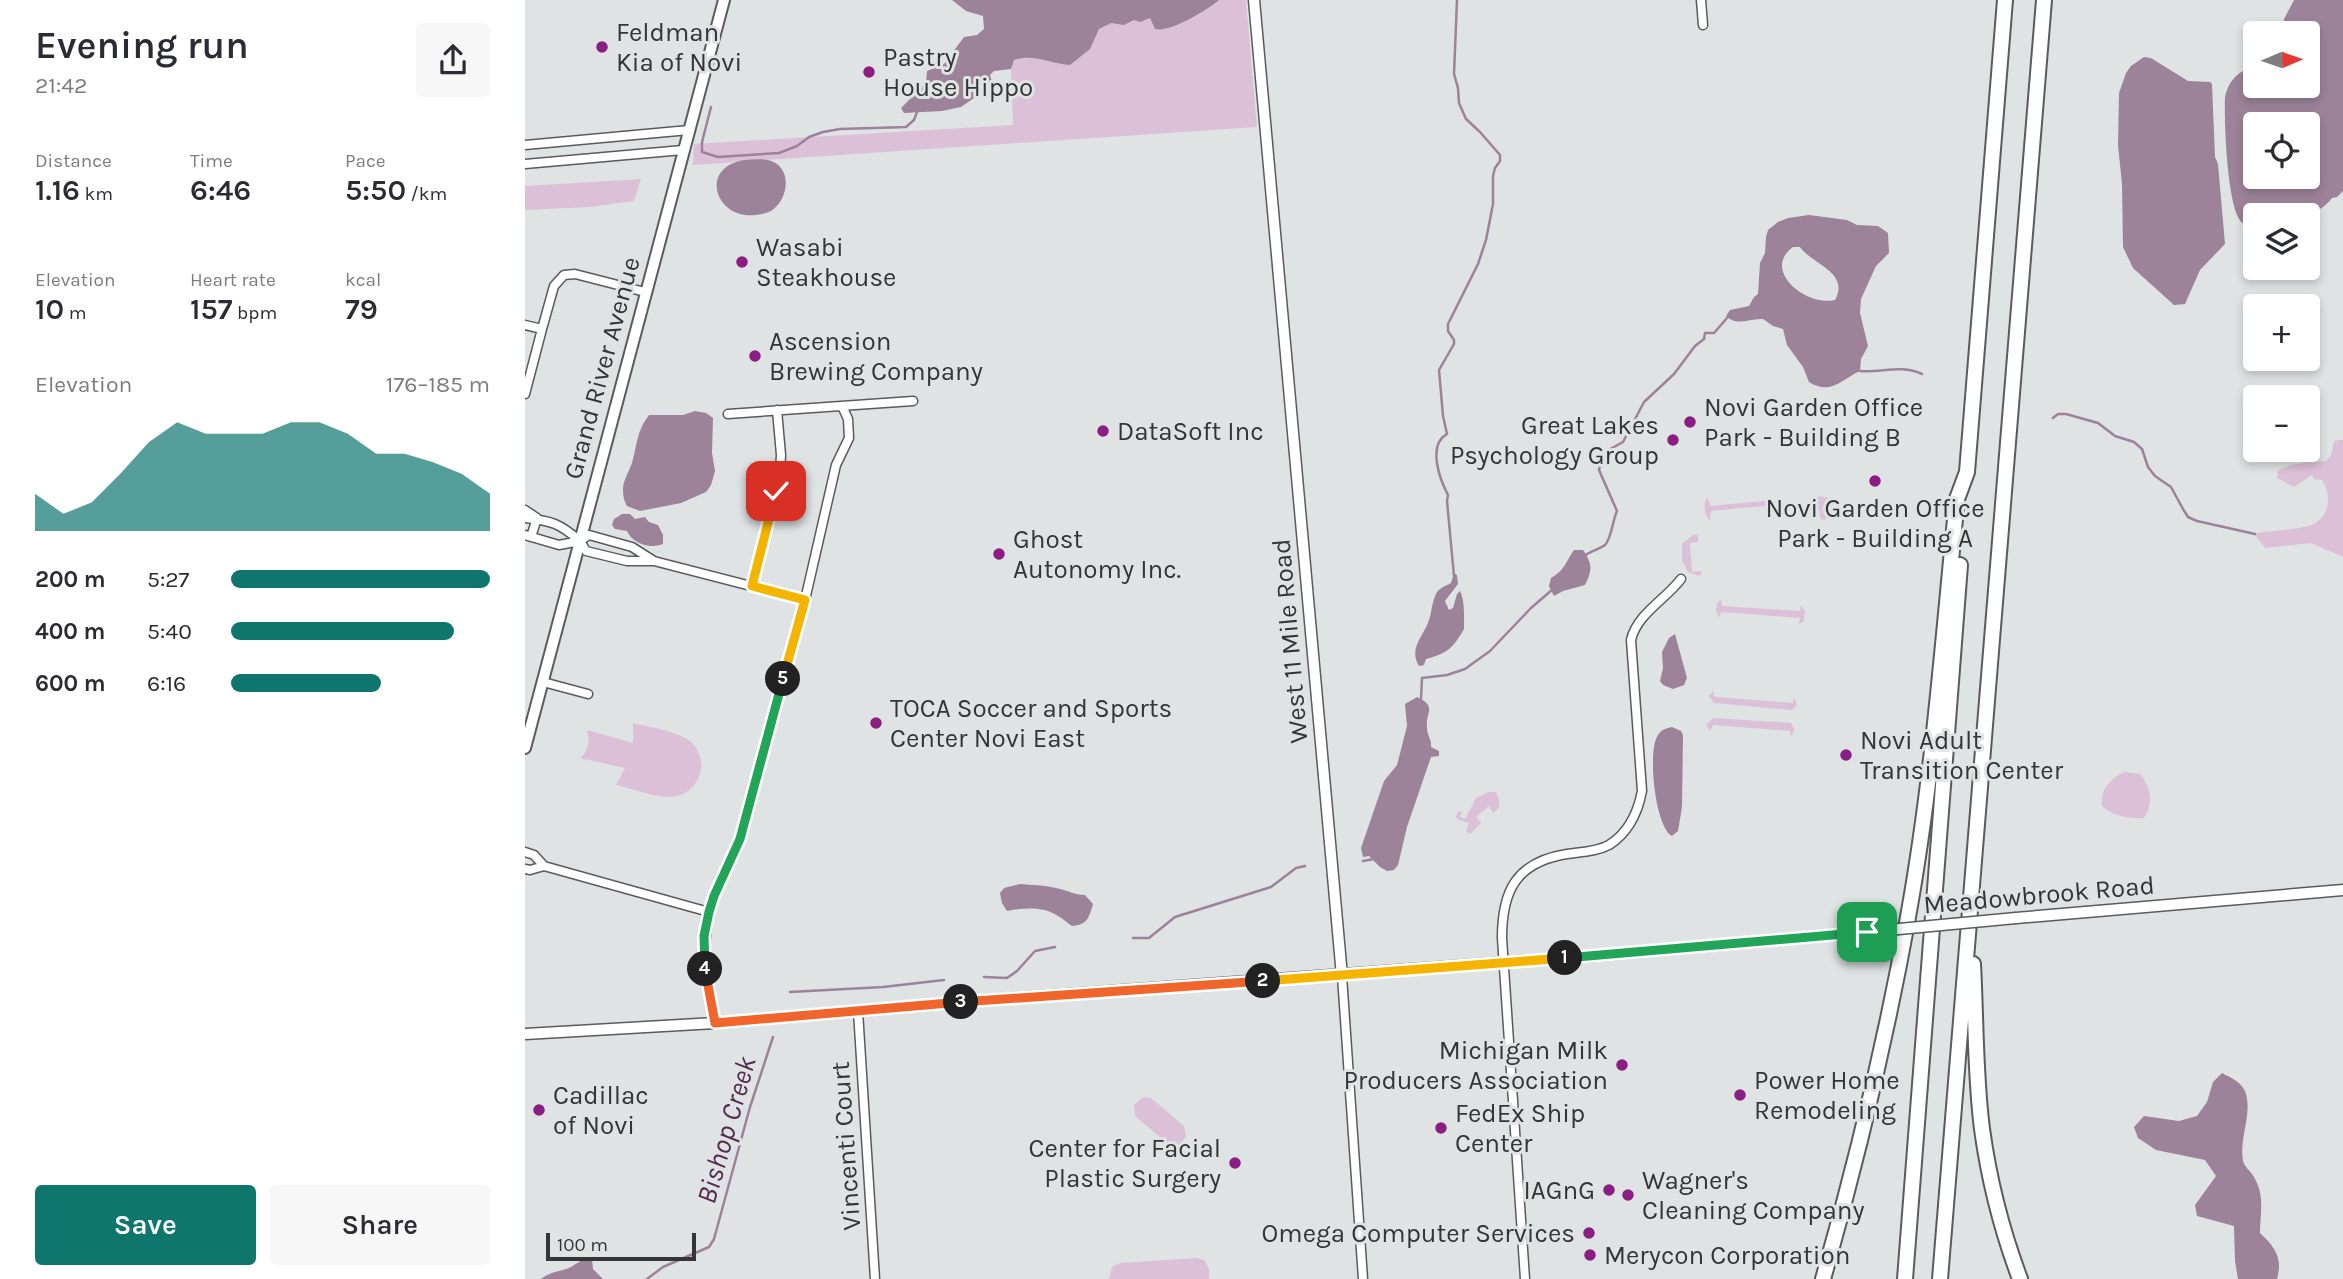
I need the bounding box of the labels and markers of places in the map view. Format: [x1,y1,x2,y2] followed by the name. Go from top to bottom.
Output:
[616,17,742,78] place label: Feldman Kia of Novi
[594,39,610,55] marker: Feldman Kia of Novi
[883,42,1033,103] place label: Pastry House Hippo
[861,64,877,80] marker: Pastry House Hippo
[756,232,896,293] place label: Wasabi Steakhouse
[734,254,750,270] marker: Wasabi Steakhouse
[769,326,983,387] place label: Ascension Brewing Company
[747,348,763,364] marker: Ascension Brewing Company
[1704,392,1923,453] place label: Novi Garden Office Park - Building B
[1450,410,1659,471] place label: Great Lakes Psychology Group
[1682,414,1698,430] marker: Novi Garden Office Park - Building B
[1117,416,1264,447] place label: DataSoft Inc
[1095,423,1111,439] marker: DataSoft Inc
[1665,432,1681,448] marker: Great Lakes Psychology Group
[746,461,806,521] pin
[1867,473,1883,489] marker: Novi Garden Office Park - Building A
[1765,493,1985,554] place label: Novi Garden Office Park - Building A
[1013,524,1181,585] place label: Ghost Autonomy Inc.
[991,546,1007,562] marker: Ghost Autonomy Inc.
[765,662,801,696] pin: 5
[890,693,1172,754] place label: TOCA Soccer and Sports Center Novi East
[868,715,884,731] marker: TOCA Soccer and Sports Center Novi East
[1860,725,2064,786] place label: Novi Adult Transition Center
[1838,747,1854,763] marker: Novi Adult Transition Center
[1837,902,1897,962] pin
[1548,940,1583,976] pin: 1
[687,951,723,986] pin: 4
[1245,964,1281,998] pin: 2
[943,984,978,1020] pin: 3
[1343,1035,1608,1096] place label: Michigan Milk Producers Association
[1614,1057,1630,1073] marker: Michigan Milk Producers Association
[1754,1065,1900,1126] place label: Power Home Remodeling
[553,1080,649,1141] place label: Cadillac of Novi
[1732,1087,1748,1103] marker: Power Home Remodeling
[1455,1098,1585,1159] place label: FedEx Ship Center
[531,1102,547,1118] marker: Cadillac of Novi
[1433,1120,1449,1136] marker: FedEx Ship Center
[1029,1133,1221,1194] place label: Center for Facial Plastic Surgery
[1227,1155,1243,1171] marker: Center for Facial Plastic Surgery
[1642,1165,1865,1226] place label: Wagner's Cleaning Company
[1524,1175,1595,1206] place label: IAGnG
[1601,1182,1617,1198] marker: IAGnG
[1620,1187,1636,1203] marker: Wagner's Cleaning Company
[1262,1218,1575,1249] place label: Omega Computer Services
[1581,1225,1597,1241] marker: Omega Computer Services
[1604,1240,1850,1271] place label: Merycon Corporation
[1582,1247,1598,1263] marker: Merycon Corporation

